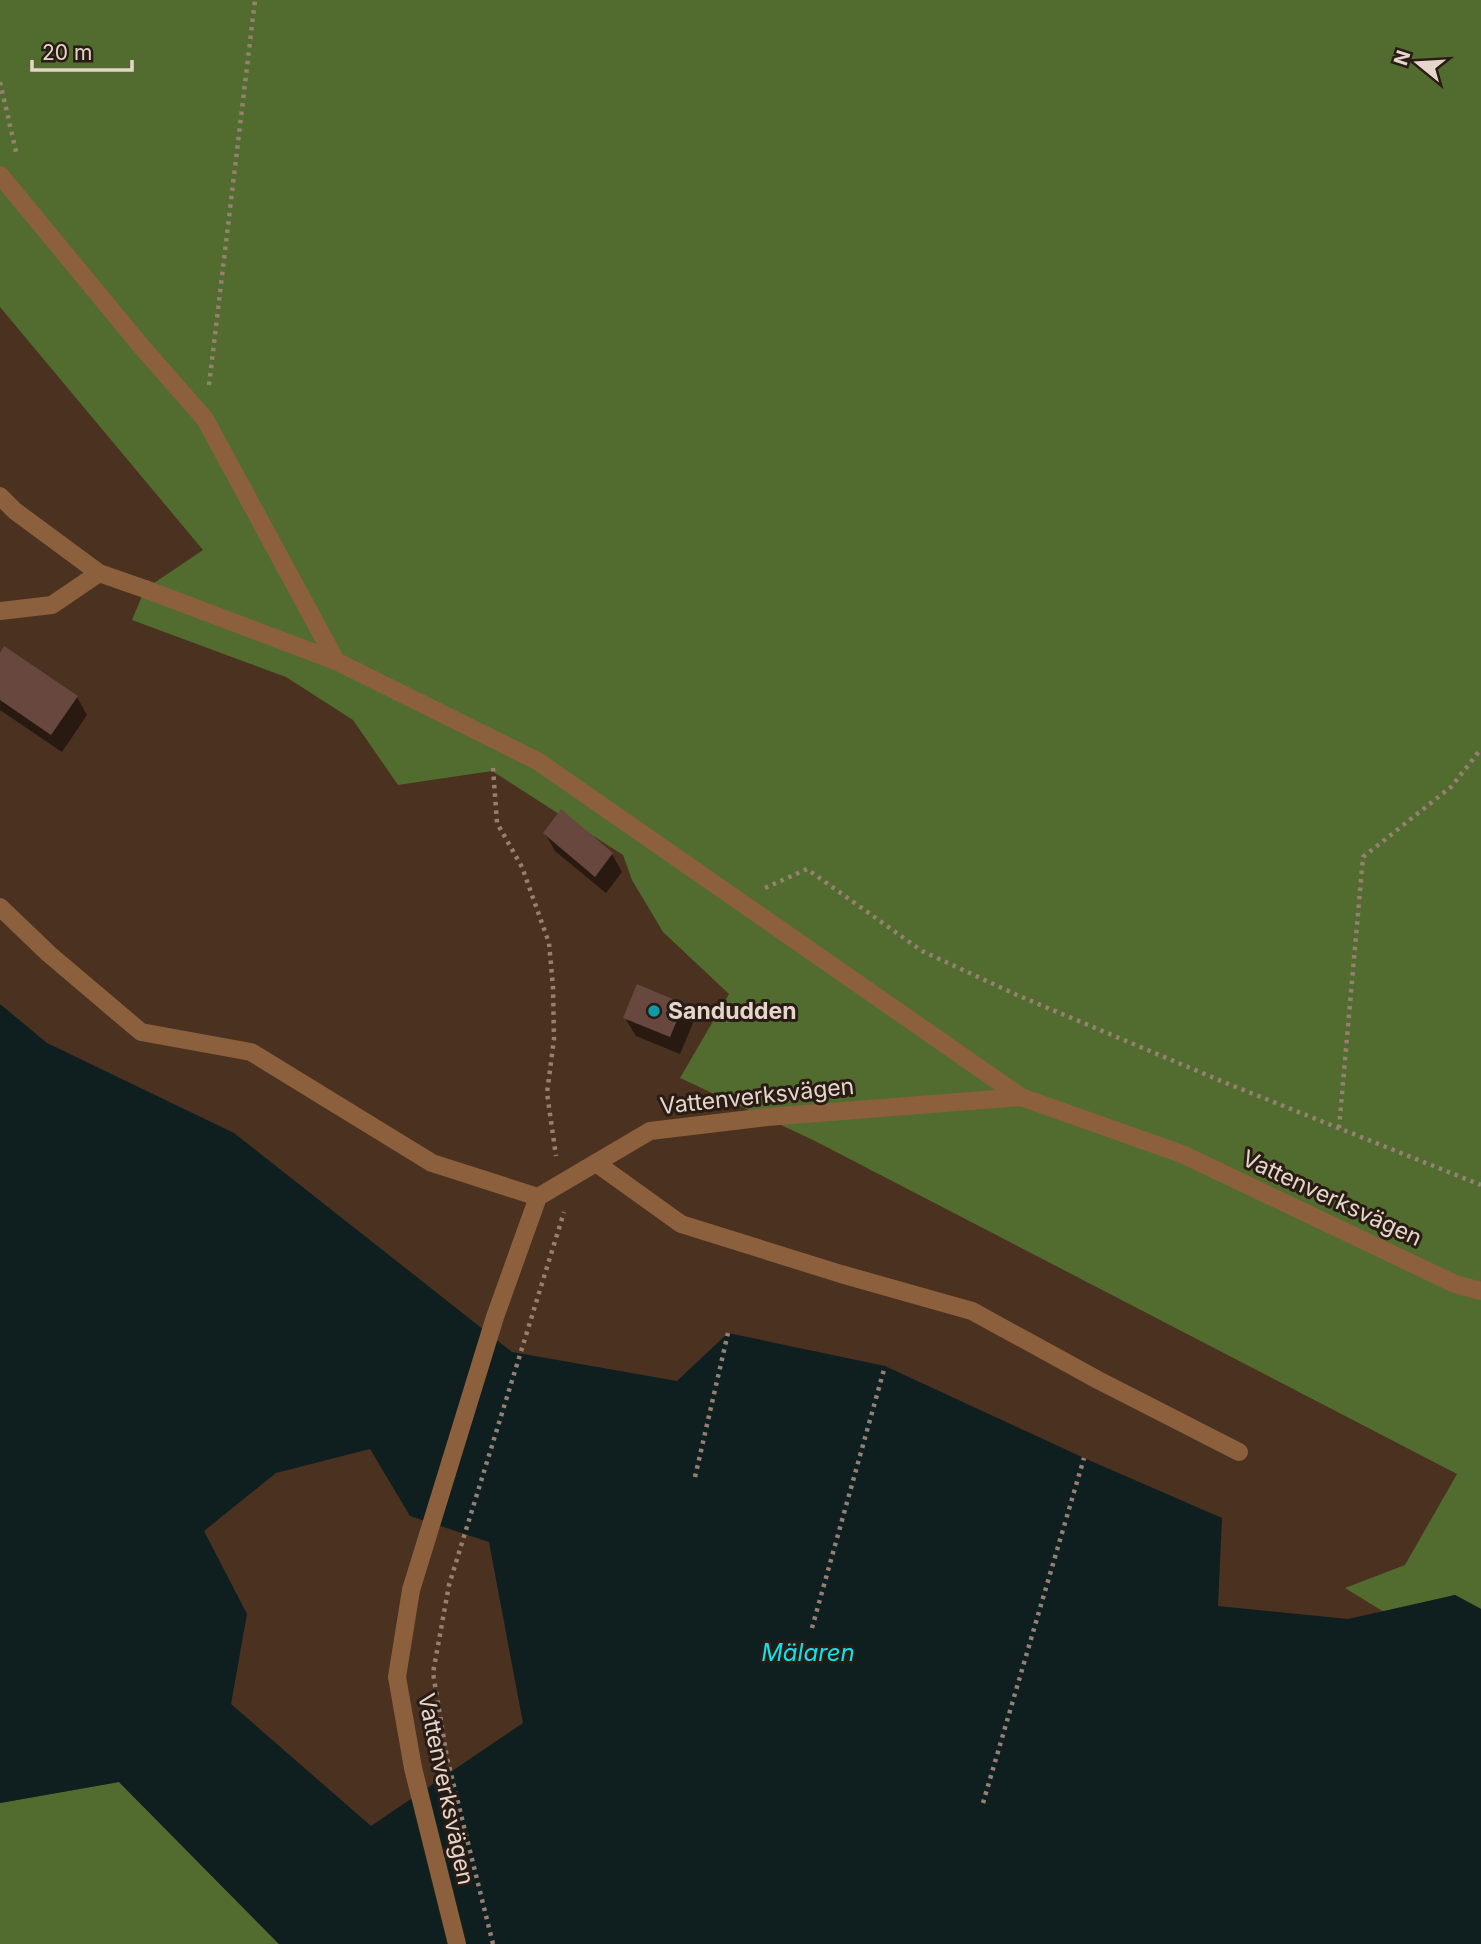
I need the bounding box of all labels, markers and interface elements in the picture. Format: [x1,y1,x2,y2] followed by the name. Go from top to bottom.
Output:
[32,28,131,72] scale bar
[1383,28,1453,98] north arrow
[42,40,92,65] text: 20 m
[1389,47,1415,68] text: N
[668,997,797,1025] place label: Sandudden
[646,1003,662,1019] marker: Sandudden
[659,1072,855,1120] street label: Vattenverksvägen
[1238,1144,1426,1252] street label: Vattenverksvägen
[761,1638,855,1667] water label: Mälaren
[412,1691,480,1887] street label: Vattenverksvägen

